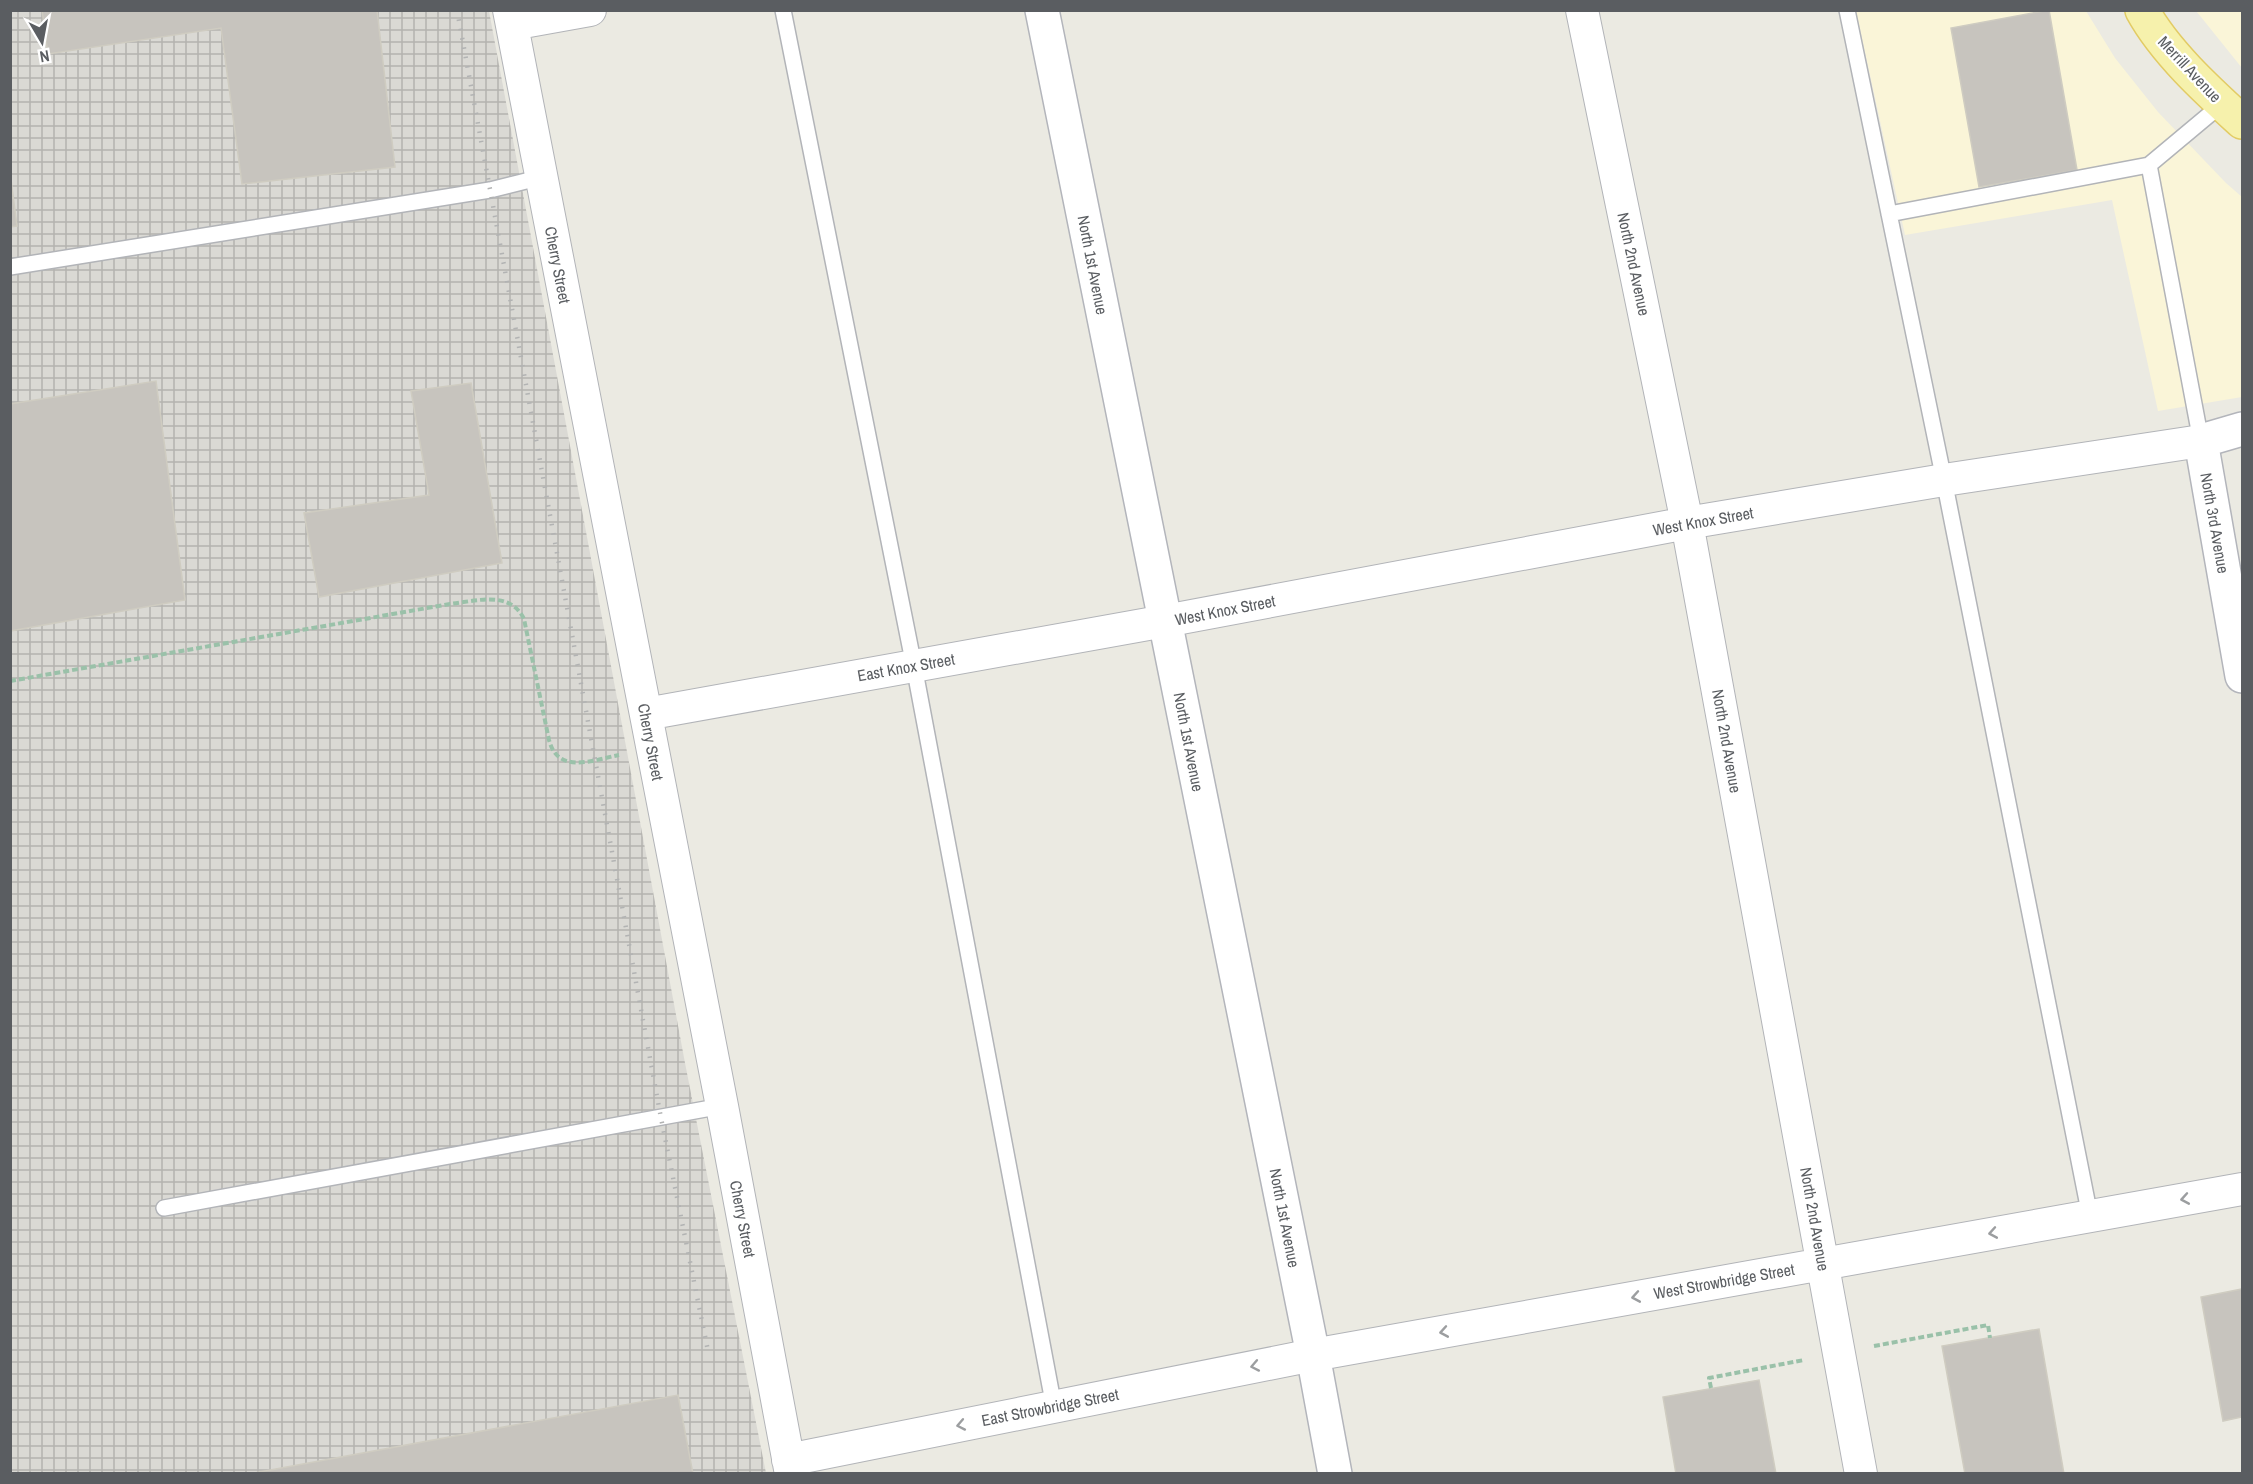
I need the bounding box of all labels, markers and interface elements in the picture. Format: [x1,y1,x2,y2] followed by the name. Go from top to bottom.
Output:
[12,12,72,72] north arrow
[2153,31,2227,107] street label: Merrill Avenue
[38,45,51,68] text: N
[1612,210,1656,318] street label: North 2nd Avenue
[1073,214,1113,316] street label: North 1st Avenue
[540,225,576,306] street label: Cherry Street
[2195,471,2235,575] street label: North 3rd Avenue
[1651,501,1755,541] street label: West Knox Street
[1173,589,1277,631] street label: West Knox Street
[856,648,957,686] street label: East Knox Street
[1707,687,1747,795] street label: North 2nd Avenue
[1169,691,1209,793] street label: North 1st Avenue
[633,702,669,783] street label: Cherry Street
[1795,1165,1835,1273] street label: North 2nd Avenue
[1265,1167,1305,1269] street label: North 1st Avenue
[725,1179,761,1260] street label: Cherry Street
[2180,1192,2190,1205] one-way arrow
[1988,1226,1998,1239] one-way arrow
[1652,1258,1797,1304] street label: West Strowbridge Street
[1631,1290,1641,1303] one-way arrow
[1439,1325,1448,1337] one-way arrow
[1251,1359,1261,1372] one-way arrow
[980,1383,1121,1431] street label: East Strowbridge Street
[957,1418,967,1431] one-way arrow

